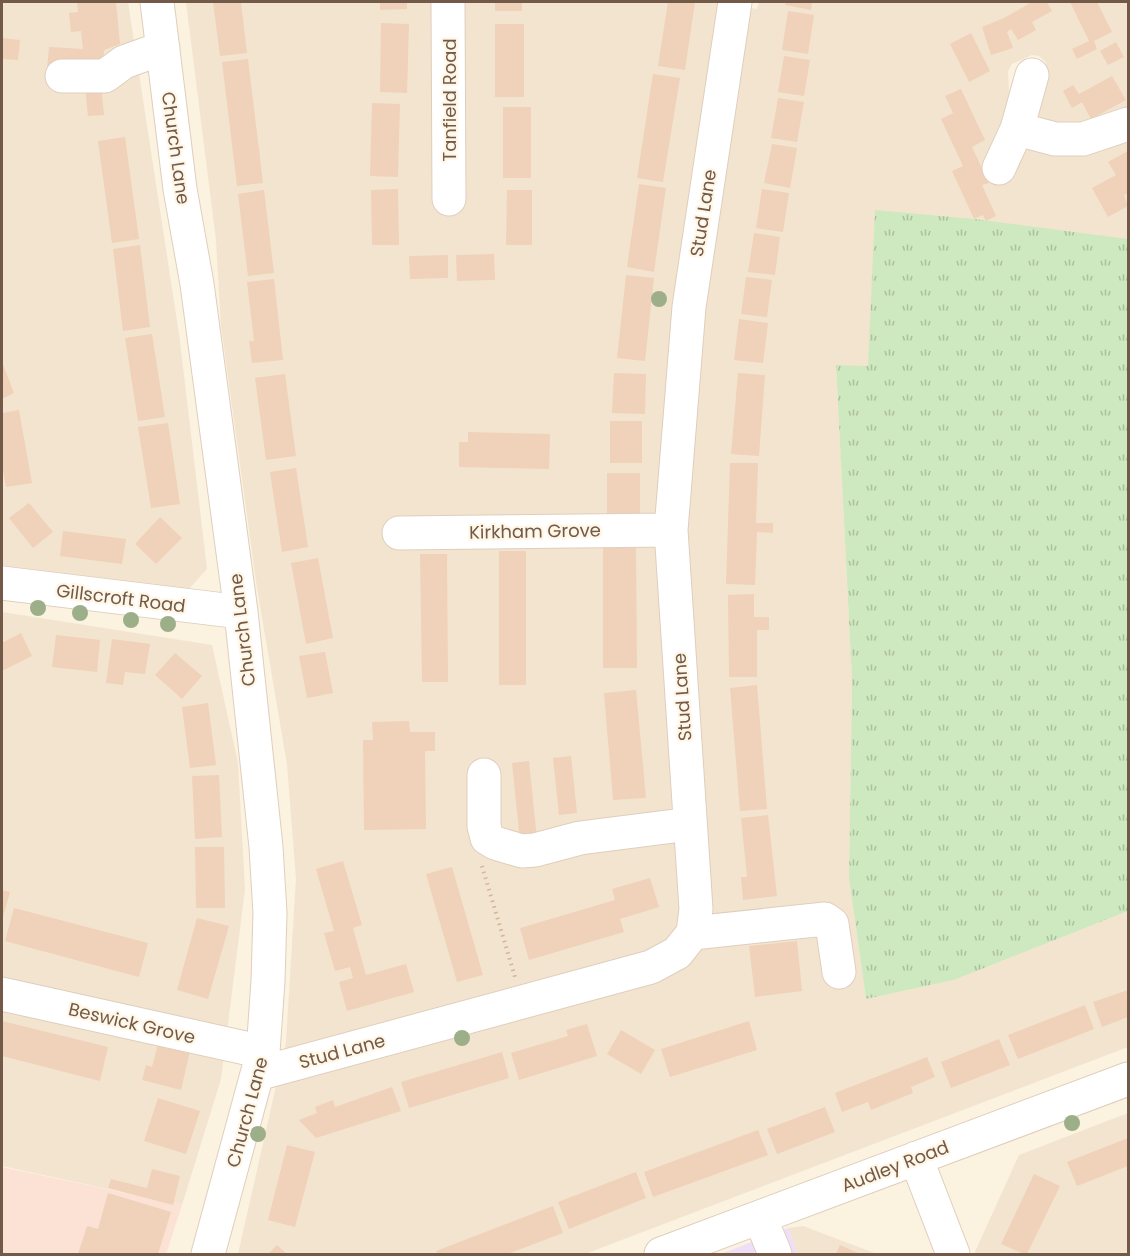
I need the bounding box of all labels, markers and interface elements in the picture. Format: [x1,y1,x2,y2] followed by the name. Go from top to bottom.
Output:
[437,38,462,162] street label: Tanfield Road
[156,90,196,206] street label: Church Lane
[684,167,722,259] street label: Stud Lane
[469,517,601,545] street label: Kirkham Grove
[223,572,261,688] street label: Church Lane
[55,578,187,618] street label: Gillscroft Road
[666,652,698,742] street label: Stud Lane
[66,996,198,1050] street label: Beswick Grove
[296,1028,388,1074] street label: Stud Lane
[220,1054,274,1170] street label: Church Lane
[838,1134,952,1198] street label: Audley Road

